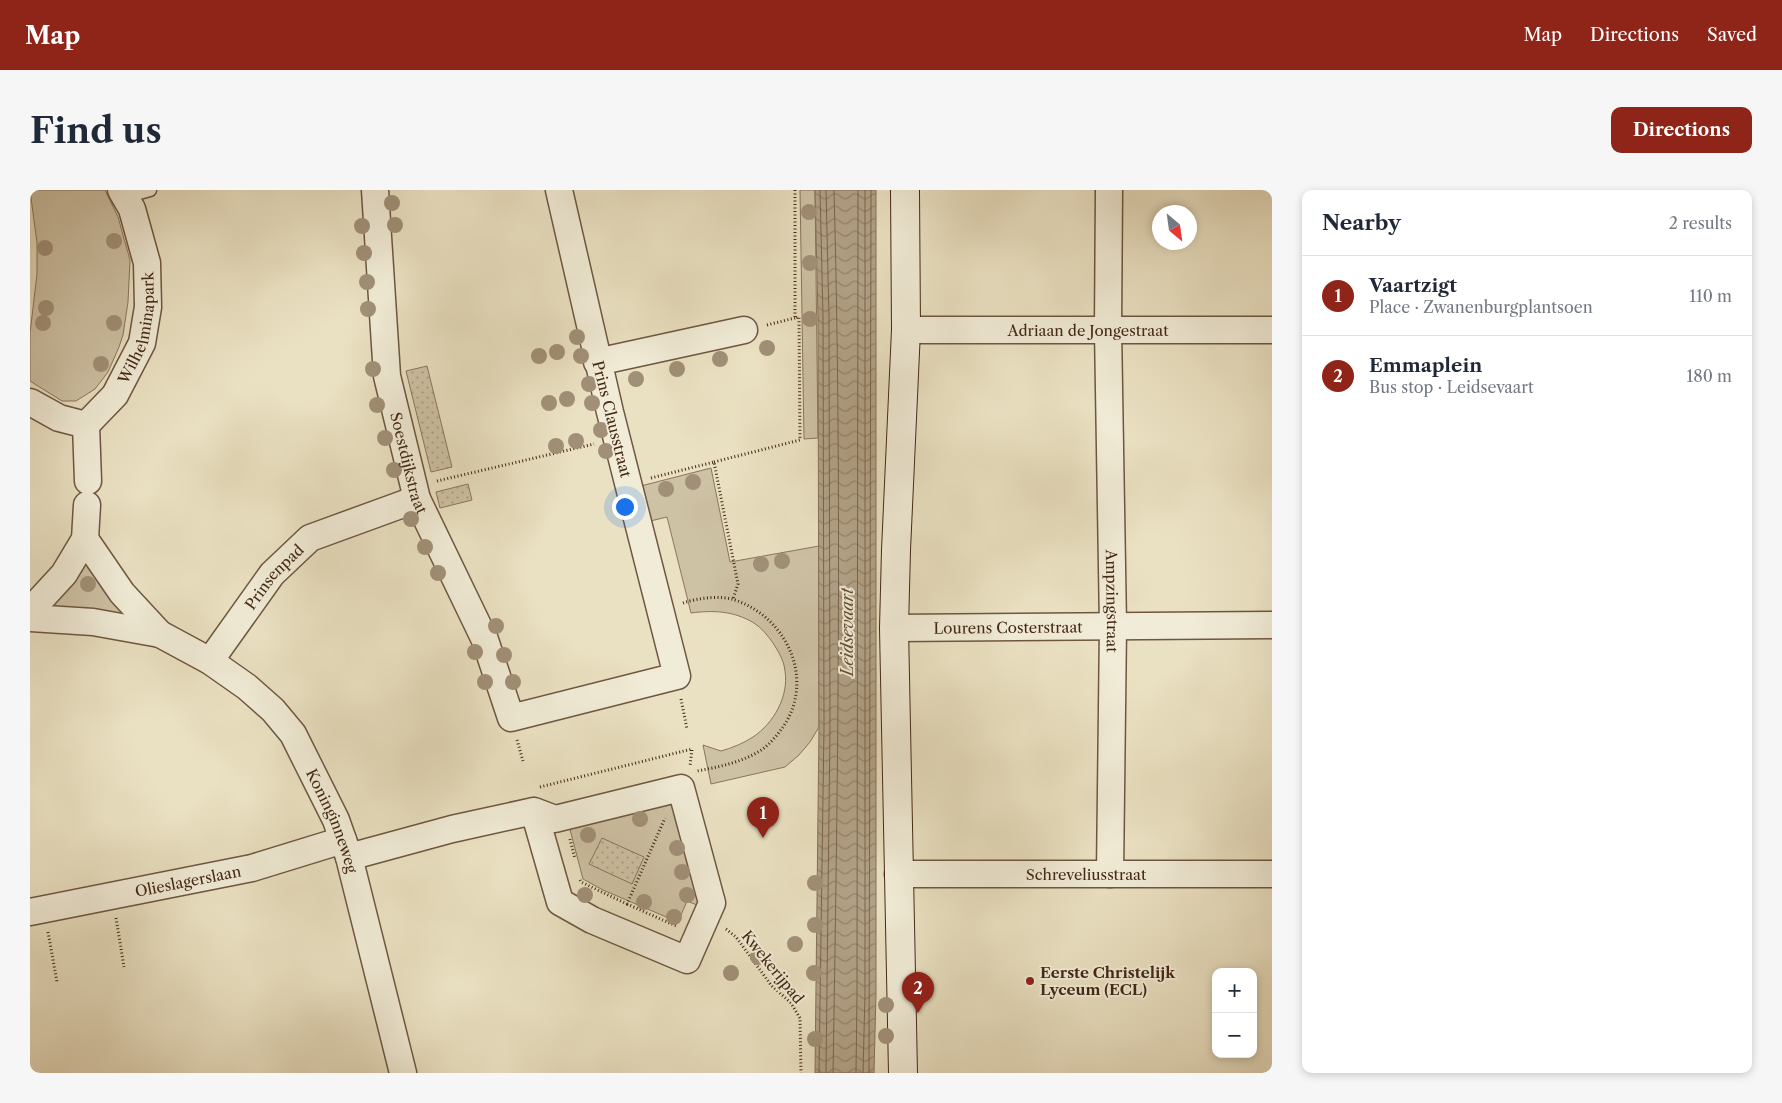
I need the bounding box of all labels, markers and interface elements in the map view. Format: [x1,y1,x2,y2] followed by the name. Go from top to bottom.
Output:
[25,21,80,50] text: Map
[1523,24,1562,46] text: Map
[1590,24,1679,46] text: Directions
[1707,24,1757,46] text: Saved
[1611,107,1752,153] button: Directions
[30,109,162,152] text: Find us
[1152,205,1197,250] north arrow
[1322,210,1401,235] text: Nearby
[1669,213,1732,233] text: 2 results
[113,270,158,388] street label: Wilhelminapark
[1369,274,1457,297] text: Vaartzigt
[1334,286,1342,306] text: 1
[1689,286,1732,306] text: 110 m
[1369,297,1593,317] text: Place · Zwanenburgplantsoen
[1007,321,1169,340] street label: Adriaan de Jongestraat
[1369,354,1482,377] text: Emmaplein
[588,359,636,480] street label: Prins Clausstraat
[1333,366,1343,386] text: 2
[1686,366,1732,386] text: 180 m
[1369,377,1534,397] text: Bus stop · Leidsevaart
[387,410,432,517] street label: Soestdijkstraat
[612,494,638,520] your location
[240,540,307,613] street label: Prinsenpad
[1102,548,1123,653] street label: Ampzingstraat
[837,587,857,678] water label: Leidsevaart
[933,617,1083,637] street label: Lourens Costerstraat
[302,765,362,875] street label: Koninginneweg
[747,797,779,838] pin: 1
[133,861,243,900] street label: Olieslagerslaan
[1026,865,1147,884] street label: Schreveliusstraat
[738,927,808,1007] street label: Kwekerijpad
[1040,963,1176,999] place label: Eerste Christelijk Lyceum (ECL)
[1212,968,1257,1058] map controls
[1212,968,1257,1013] button: +
[902,972,934,1013] pin: 2
[1024,975,1036,987] marker: Eerste Christelijk Lyceum (ECL)
[1212,1013,1257,1058] button: −

